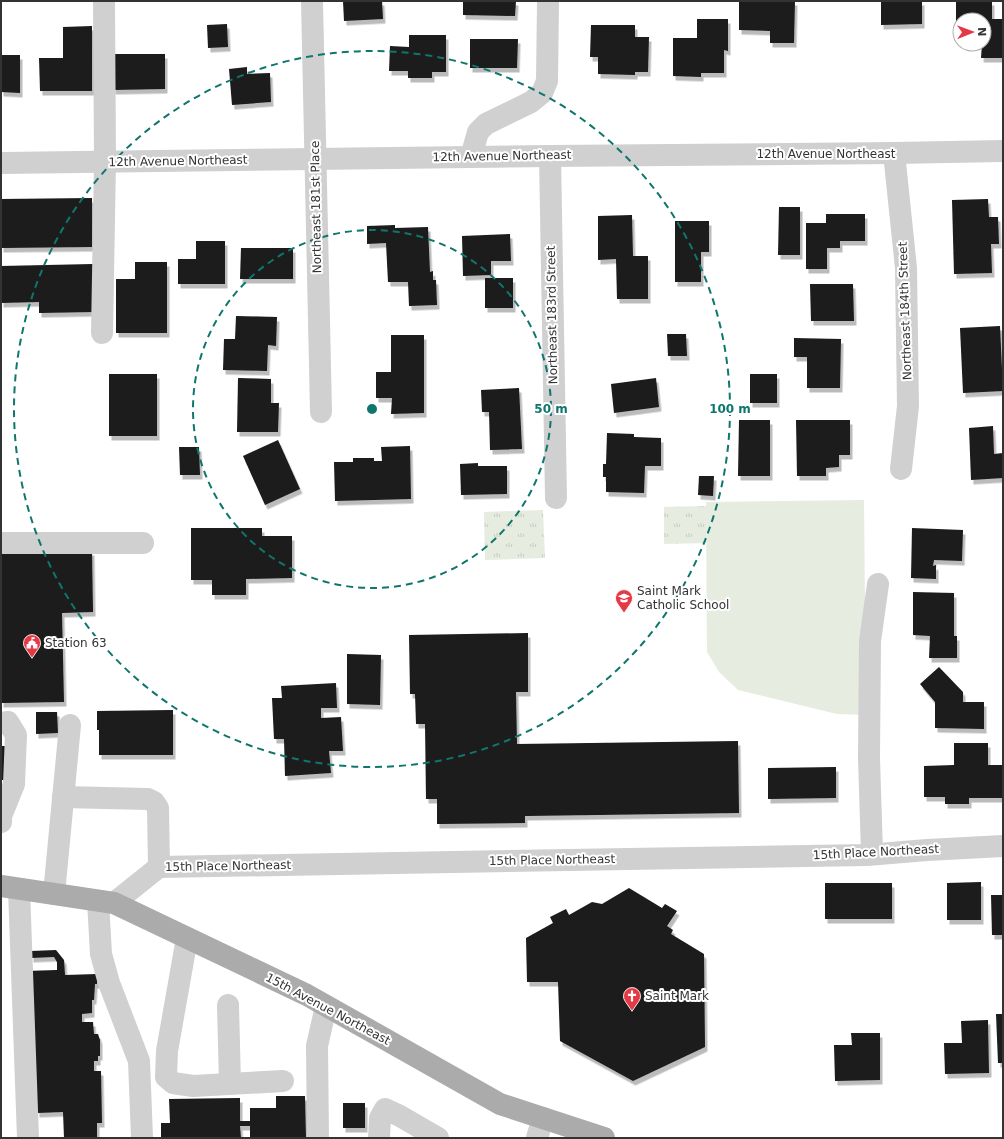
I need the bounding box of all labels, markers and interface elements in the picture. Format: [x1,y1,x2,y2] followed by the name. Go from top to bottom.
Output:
[952,12,992,52] north arrow
[975,27,988,37] text: N
[308,141,324,273] street label: Northeast 181st Place
[756,147,896,161] street label: 12th Avenue Northeast
[432,148,572,164] street label: 12th Avenue Northeast
[108,153,248,169] street label: 12th Avenue Northeast
[896,241,914,380] street label: Northeast 184th Street
[544,245,560,384] street label: Northeast 183rd Street
[365,402,379,416] centre of rings
[534,402,568,416] text: 50 m
[709,402,751,416] text: 100 m
[637,584,729,612] place label: Saint Mark Catholic School
[614,588,634,613] school or university icon: Saint Mark Catholic School
[22,633,42,658] public building icon: Station 63
[45,636,107,650] place label: Station 63
[813,842,940,862] street label: 15th Place Northeast
[489,852,616,868] street label: 15th Place Northeast
[165,858,292,874] street label: 15th Place Northeast
[263,970,393,1048] street label: 15th Avenue Northeast
[622,986,642,1011] church icon: Saint Mark
[645,989,709,1003] place label: Saint Mark

